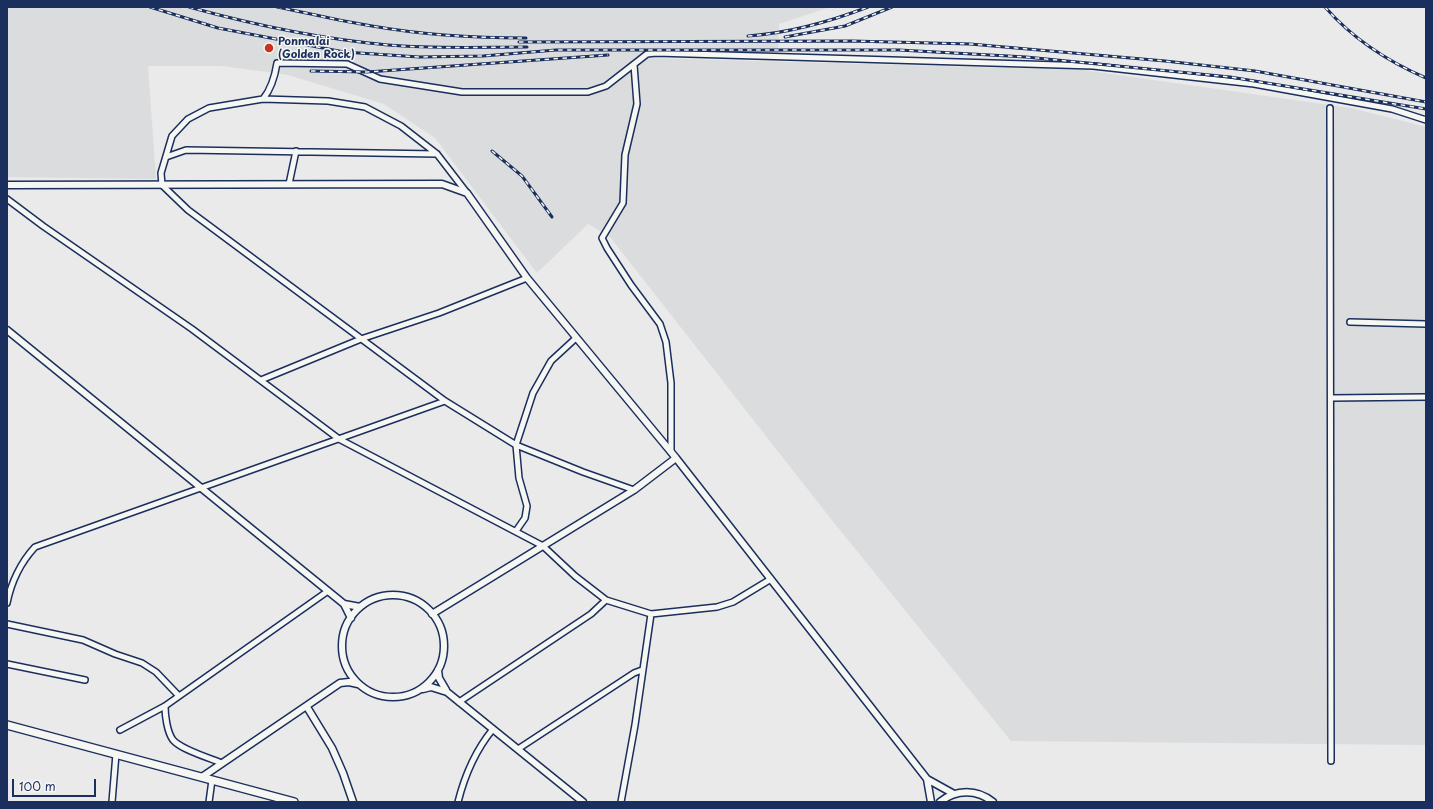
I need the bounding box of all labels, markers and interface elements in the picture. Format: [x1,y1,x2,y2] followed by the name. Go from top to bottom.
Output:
[278,35,355,61] place label: Ponmalai (Golden Rock)
[263,42,275,54] marker: Ponmalai (Golden Rock)
[14,771,98,797] scale bar
[19,777,56,795] text: 100 m

